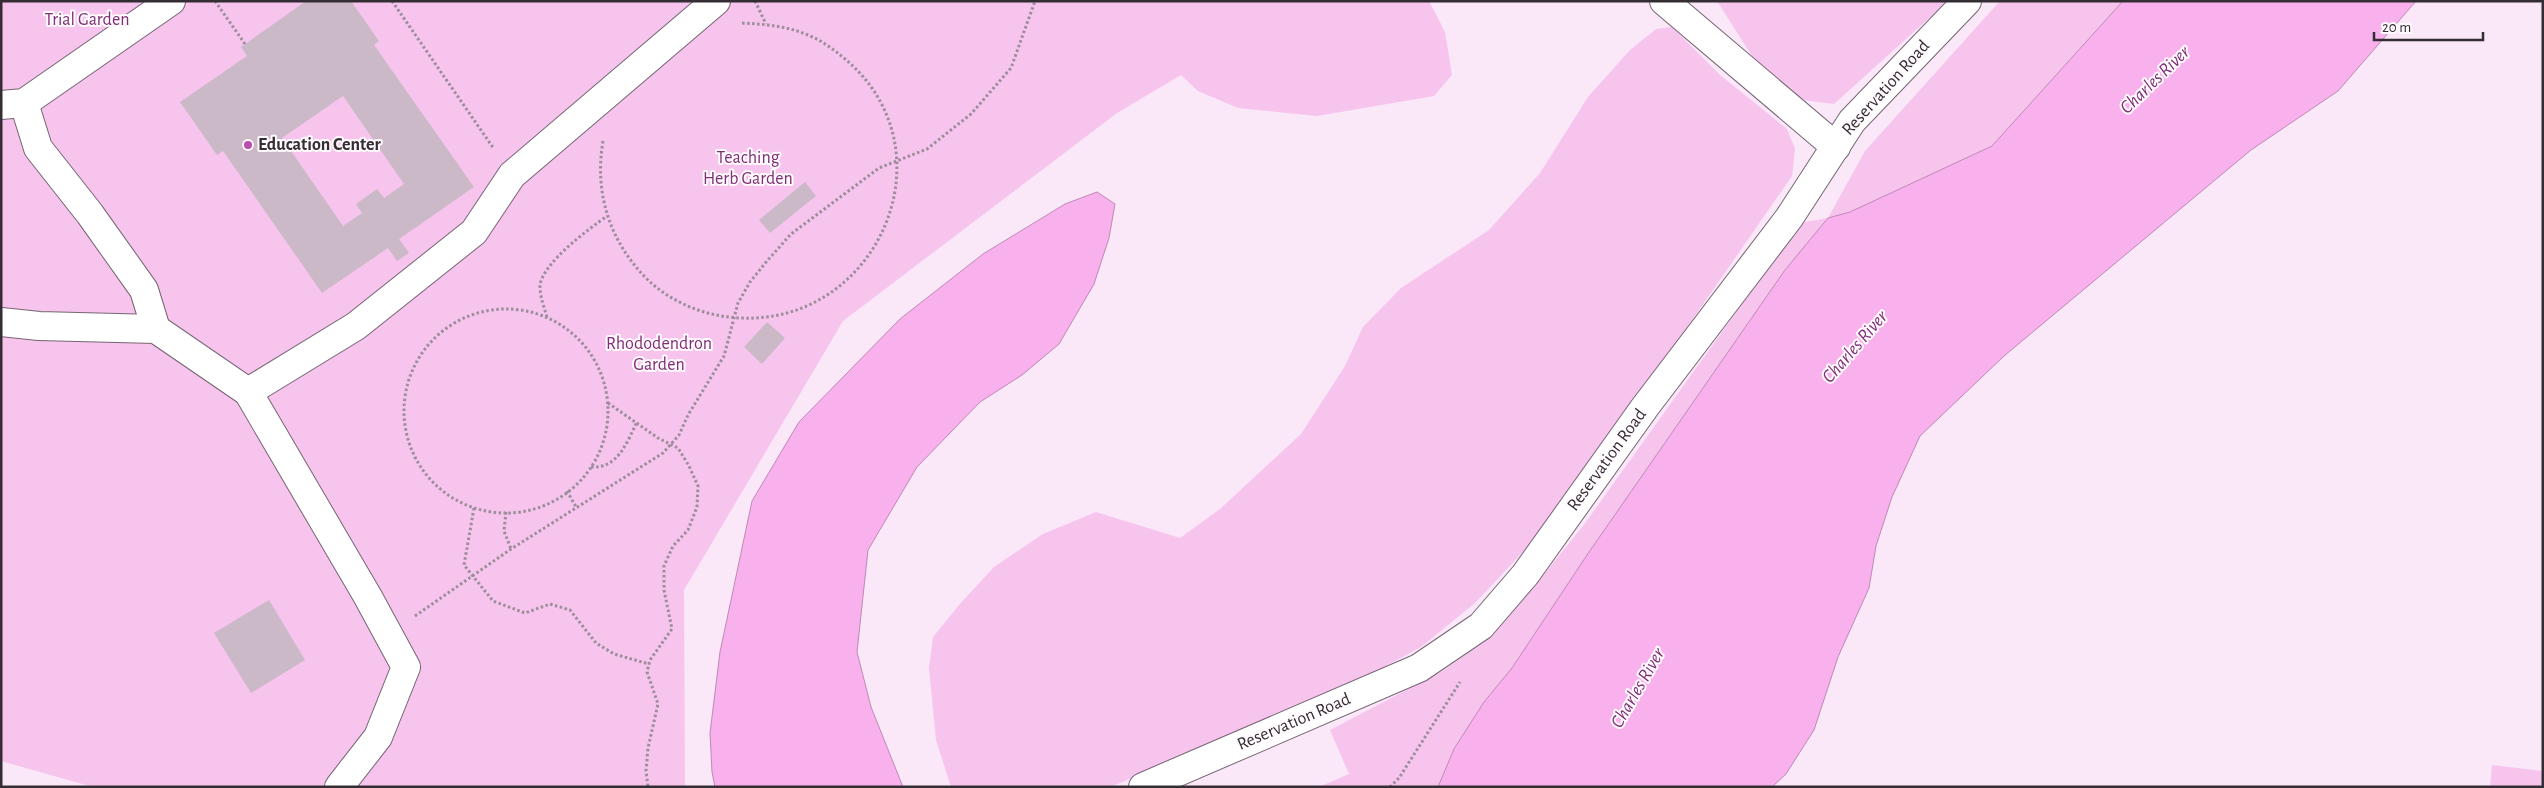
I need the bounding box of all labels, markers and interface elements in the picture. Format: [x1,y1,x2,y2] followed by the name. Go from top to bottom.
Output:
[2374,10,2483,42] scale bar
[44,11,130,29] park label: Trial Garden
[2382,20,2411,35] text: 20 m
[1839,37,1933,139] street label: Reservation Road
[2117,42,2194,118] water label: Charles River
[258,136,381,154] place label: Education Center
[242,139,254,151] marker: Education Center
[703,149,793,188] park label: Teaching Herb Garden
[1819,307,1892,387] water label: Charles River
[606,335,712,374] park label: Rhododendron Garden
[1564,406,1650,514] street label: Reservation Road
[1608,644,1669,731] water label: Charles River
[1235,690,1353,754] street label: Reservation Road

